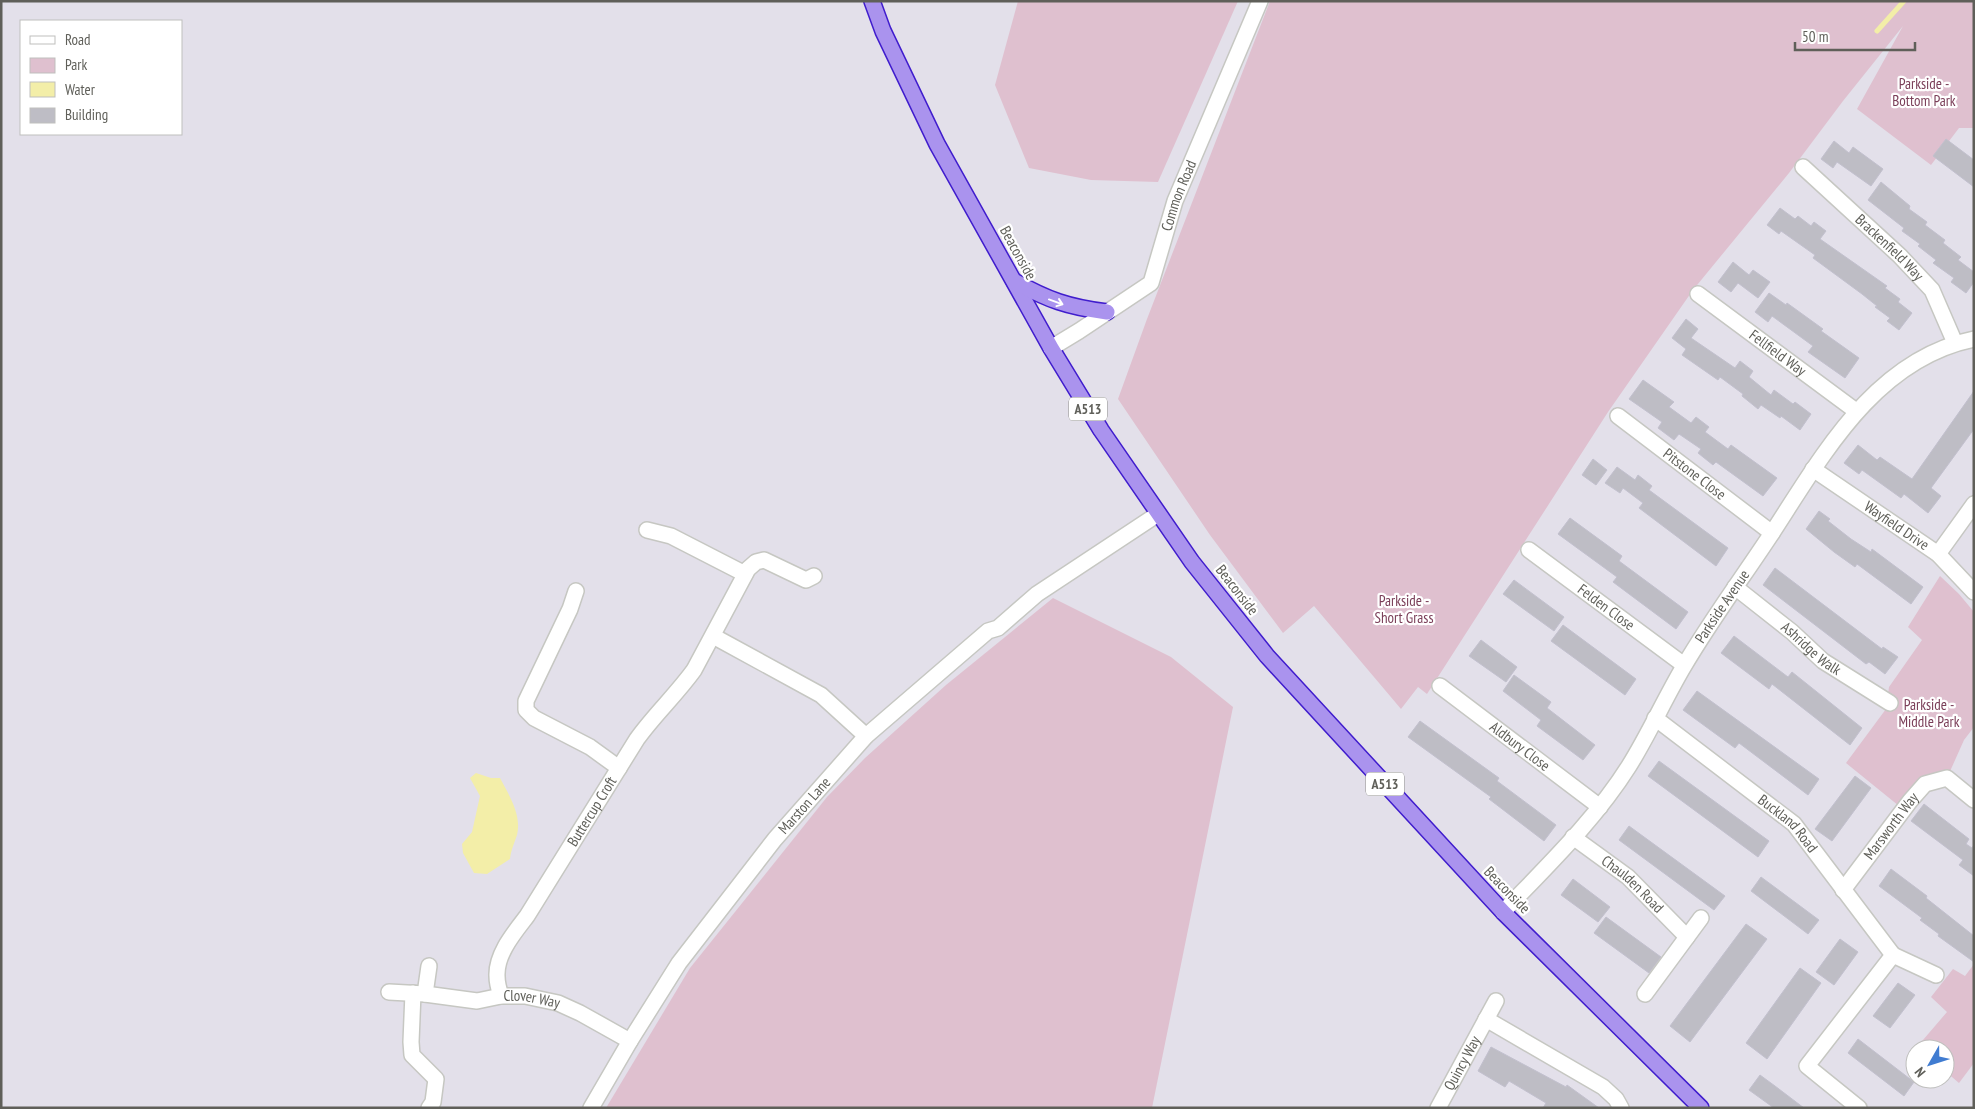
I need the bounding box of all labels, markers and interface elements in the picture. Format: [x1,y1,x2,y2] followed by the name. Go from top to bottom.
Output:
[20,20,182,135] legend
[1795,20,1915,52] scale bar
[1802,27,1828,46] text: 50 m
[65,30,91,49] text: Road
[65,55,87,74] text: Park
[1892,74,1956,110] park label: Parkside - Bottom Park
[65,80,96,99] text: Water
[65,105,108,124] text: Building
[1157,157,1200,233] street label: Common Road
[1851,210,1928,285] street label: Brackenfield Way
[996,223,1041,283] street label: Beaconside
[1048,298,1063,307] one-way arrow
[1746,325,1810,380] street label: Fellfield Way
[1069,398,1107,420] road number: A513
[1660,444,1730,504] street label: Pitstone Close
[1861,497,1933,554] street label: Wayfield Drive
[1212,561,1263,619] street label: Beaconside
[1690,566,1753,646] street label: Parkside Avenue
[1574,579,1639,634] street label: Felden Close
[1375,591,1433,627] park label: Parkside - Short Grass
[1778,617,1845,679] street label: Ashridge Walk
[1899,695,1960,731] park label: Parkside - Middle Park
[1486,717,1554,775] street label: Aldbury Close
[1366,772,1404,796] road number: A513
[563,773,620,850] street label: Buttercup Croft
[774,773,834,838] street label: Marston Lane
[1859,788,1922,863] street label: Marsworth Way
[1754,790,1822,856] street label: Buckland Road
[1598,851,1668,917] street label: Chaulden Road
[1480,862,1534,917] street label: Beaconside
[503,986,562,1012] street label: Clover Way
[1439,1032,1485,1093] street label: Quincy Way
[1905,1039,1955,1089] north arrow
[1911,1064,1929,1081] text: N

